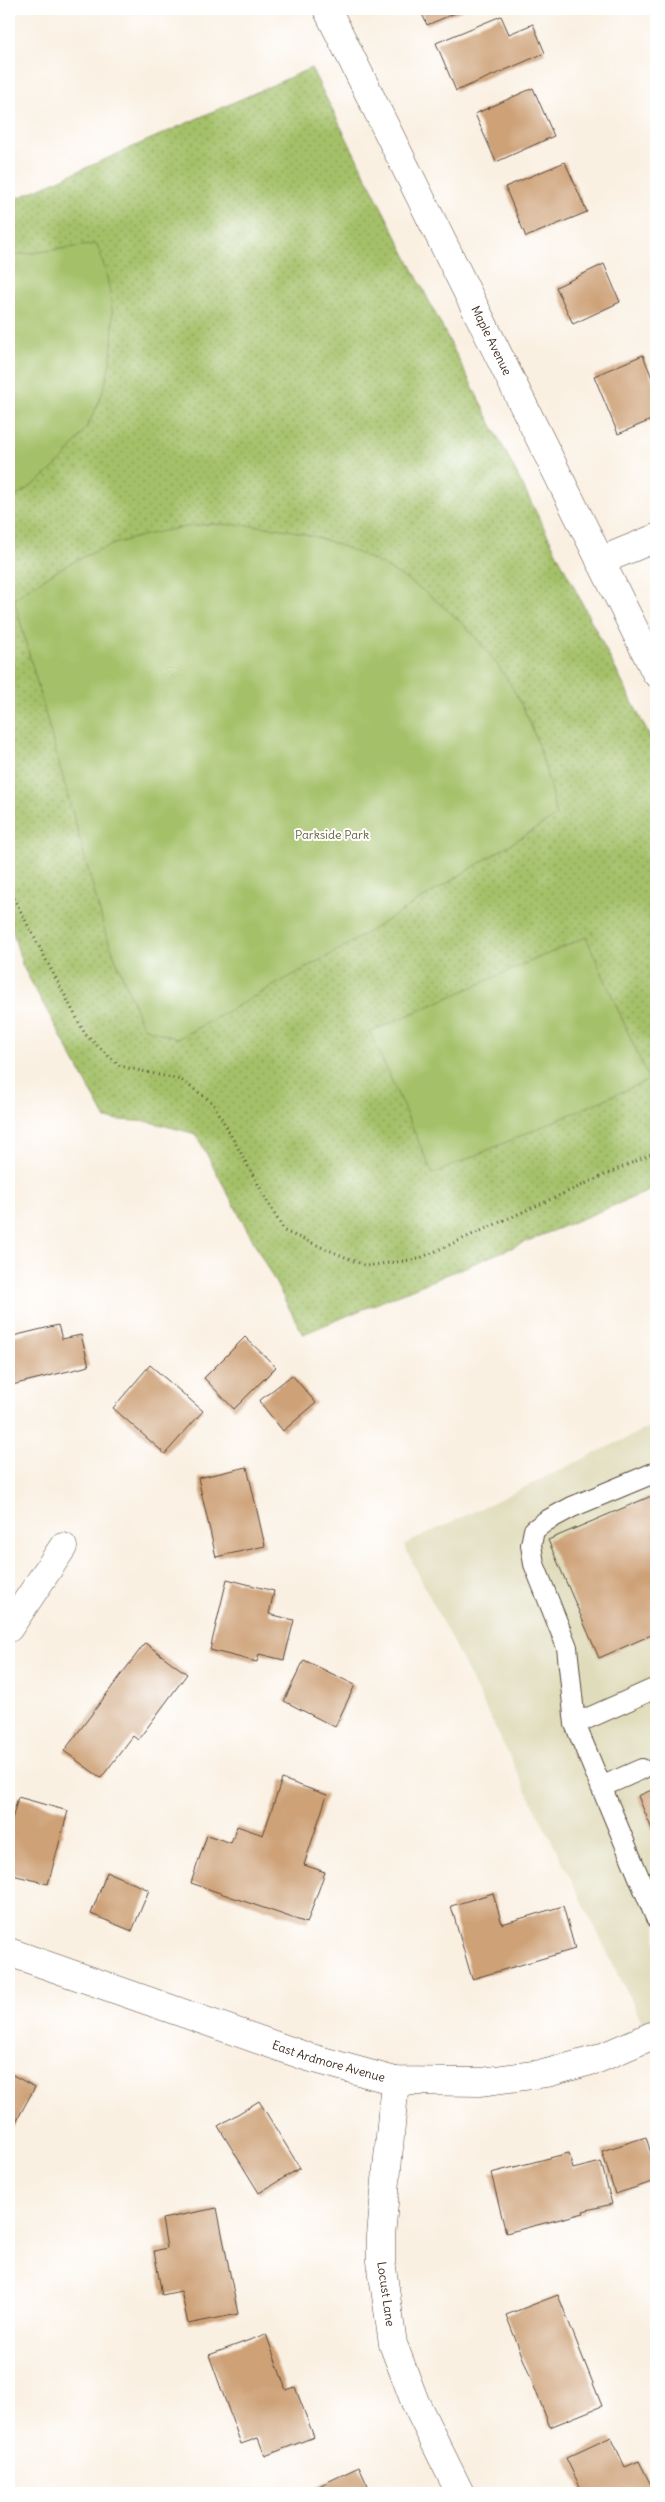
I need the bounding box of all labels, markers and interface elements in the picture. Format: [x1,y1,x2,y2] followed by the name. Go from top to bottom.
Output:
[468,303,515,378] street label: Maple Avenue
[295,827,369,842] park label: Parkside Park
[270,2037,387,2085] street label: East Ardmore Avenue
[374,2261,398,2327] street label: Locust Lane

